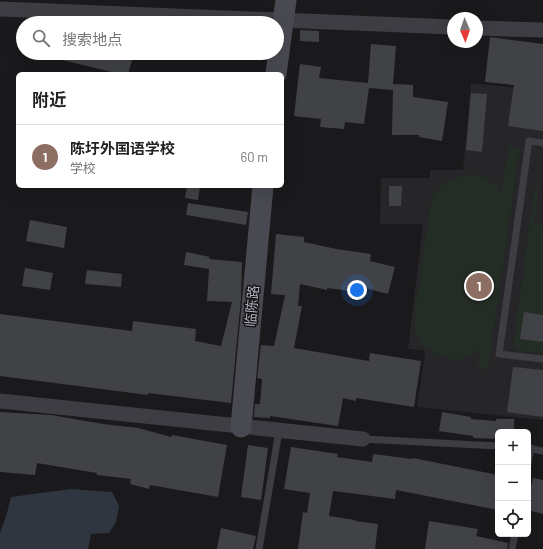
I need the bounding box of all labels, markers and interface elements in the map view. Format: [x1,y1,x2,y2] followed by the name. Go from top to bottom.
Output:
[447,12,483,48] north arrow
[16,16,284,60] search box
[30,27,52,49] icon: search
[62,30,122,48] text: 搜索地点
[32,89,66,109] text: 附近
[70,139,175,157] text: 陈圩外国语学校
[43,149,47,165] text: 1
[241,149,268,165] text: 60 m
[70,160,96,176] text: 学校
[466,271,492,301] pin: 1
[347,280,367,300] your location
[241,284,262,328] street label: 临陈路
[495,429,531,537] map controls
[495,429,531,465] button: +
[495,465,531,501] button: −
[495,501,531,537] button: locate

